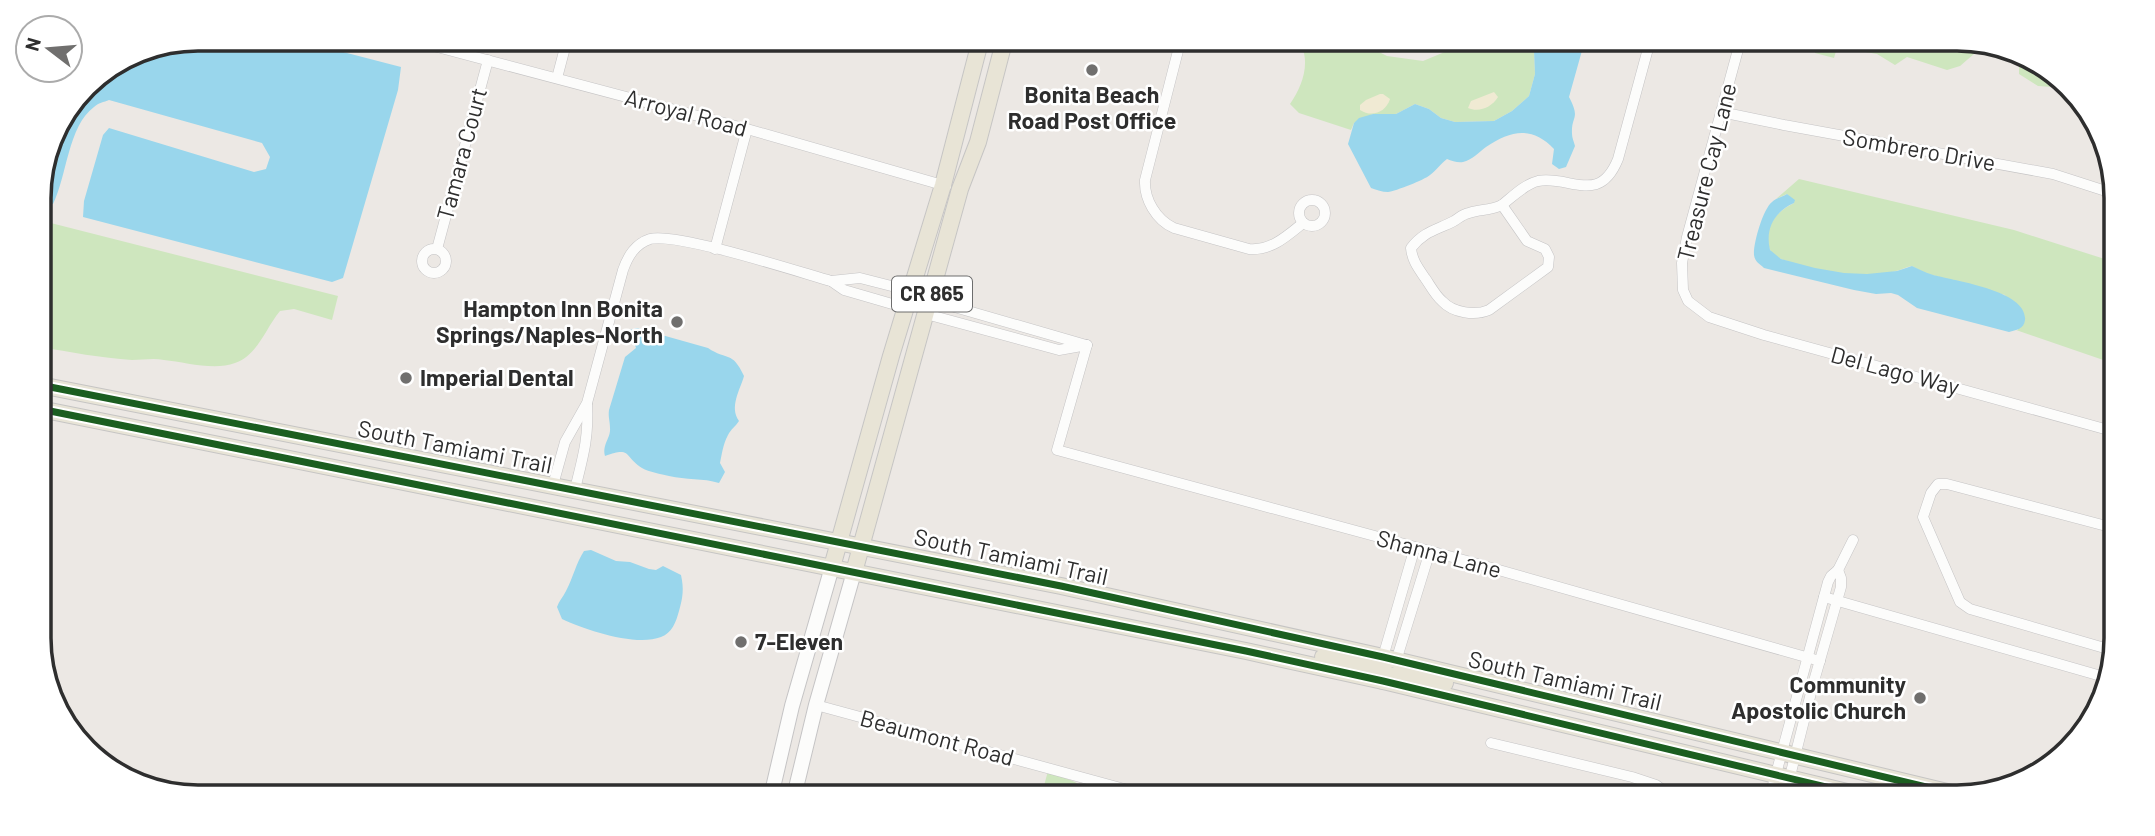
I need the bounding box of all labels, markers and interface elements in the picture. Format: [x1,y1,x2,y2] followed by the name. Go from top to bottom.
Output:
[14,14,84,84] north arrow
[19,35,45,53] text: N
[1084,62,1100,78] marker: Bonita Beach Road Post Office
[1008,80,1176,134] place label: Bonita Beach Road Post Office
[1670,80,1742,264] street label: Treasure Cay Lane
[622,82,751,142] street label: Arroyal Road
[430,85,492,223] street label: Tamara Court
[1841,122,1998,176] street label: Sombrero Drive
[892,276,972,312] road number: CR 865
[436,294,663,348] place label: Hampton Inn Bonita Springs/Naples-North
[669,314,685,330] marker: Hampton Inn Bonita Springs/Naples-North
[1828,339,1963,401] street label: Del Lago Way
[420,363,574,391] place label: Imperial Dental
[398,370,414,386] marker: Imperial Dental
[356,413,555,479] street label: South Tamiami Trail
[912,522,1111,590] street label: South Tamiami Trail
[1374,523,1505,583] street label: Shanna Lane
[755,627,843,655] place label: 7-Eleven
[733,634,749,650] marker: 7-Eleven
[1466,644,1665,716] street label: South Tamiami Trail
[1731,670,1906,724] place label: Community Apostolic Church
[1912,690,1928,706] marker: Community Apostolic Church
[857,703,1017,771] street label: Beaumont Road

